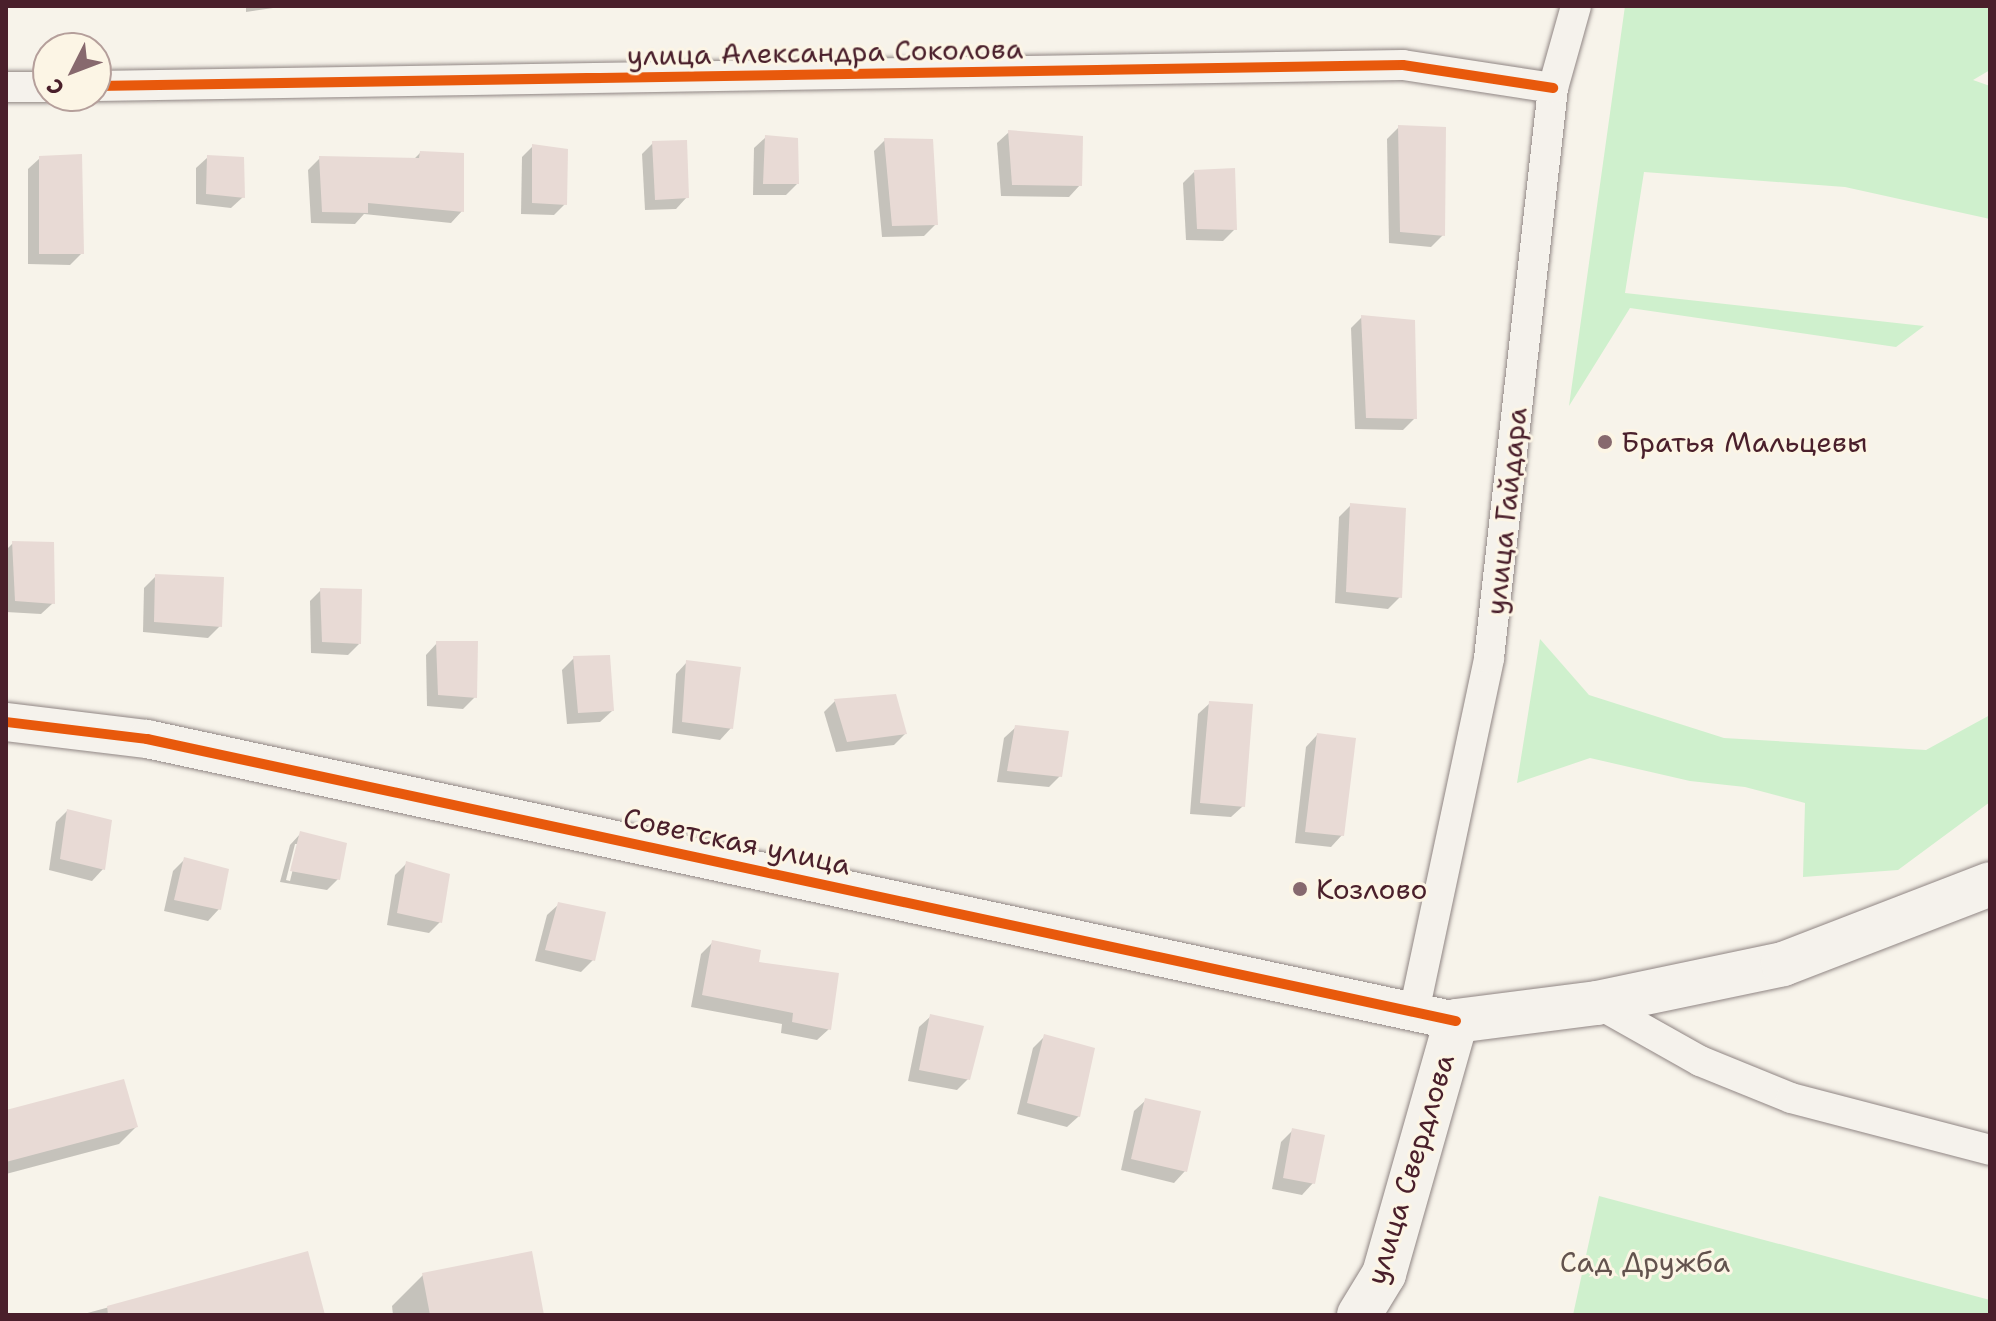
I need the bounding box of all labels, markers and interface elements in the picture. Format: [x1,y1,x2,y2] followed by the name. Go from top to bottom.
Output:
[32,32,112,112] north arrow
[627,32,1023,72] street label: улица Александра Соколова
[40,72,71,102] text: С
[1478,405,1534,617] street label: улица Гайдара
[1621,425,1868,459] place label: Братья Мальцевы
[1596,433,1614,451] marker: Братья Мальцевы
[620,800,854,882] street label: Советская улица
[1316,872,1427,906] place label: Козлово
[1291,880,1309,898] marker: Козлово
[1359,1050,1461,1288] street label: улица Свердлова
[1560,1245,1730,1279] park label: Сад Дружба

